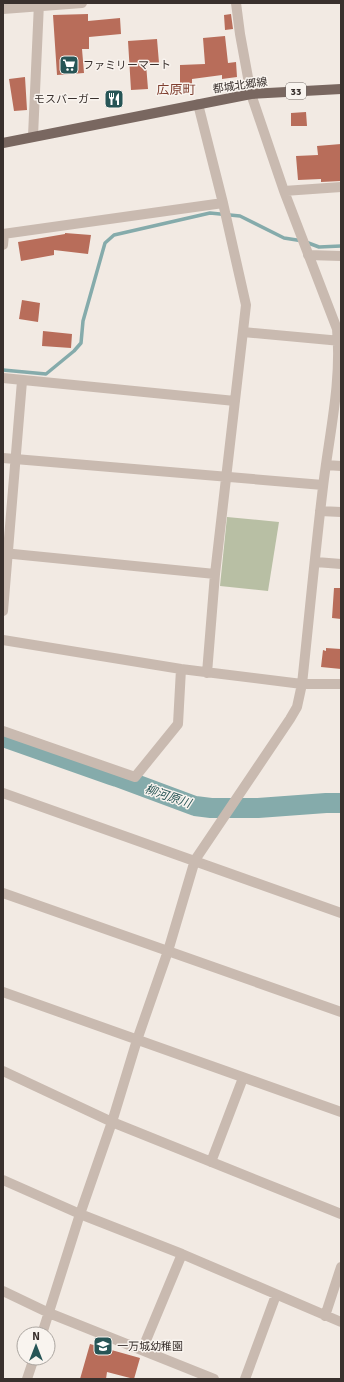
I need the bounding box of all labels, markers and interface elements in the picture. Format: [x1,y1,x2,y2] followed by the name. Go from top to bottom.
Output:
[58,54,80,76] supermarket icon: ファミリーマート
[83,59,171,72] place label: ファミリーマート
[212,75,268,96] street label: 都城北郷線
[156,82,196,98] district label: 広原町
[286,83,306,99] road number: 33
[103,88,125,110] restaurant icon: モスバーガー
[34,93,100,106] place label: モスバーガー
[143,782,195,812] water label: 柳河原川
[16,1326,56,1366] north arrow
[32,1330,40,1343] text: N
[92,1335,114,1357] school or university icon: 一万城幼稚園
[117,1340,183,1353] place label: 一万城幼稚園

